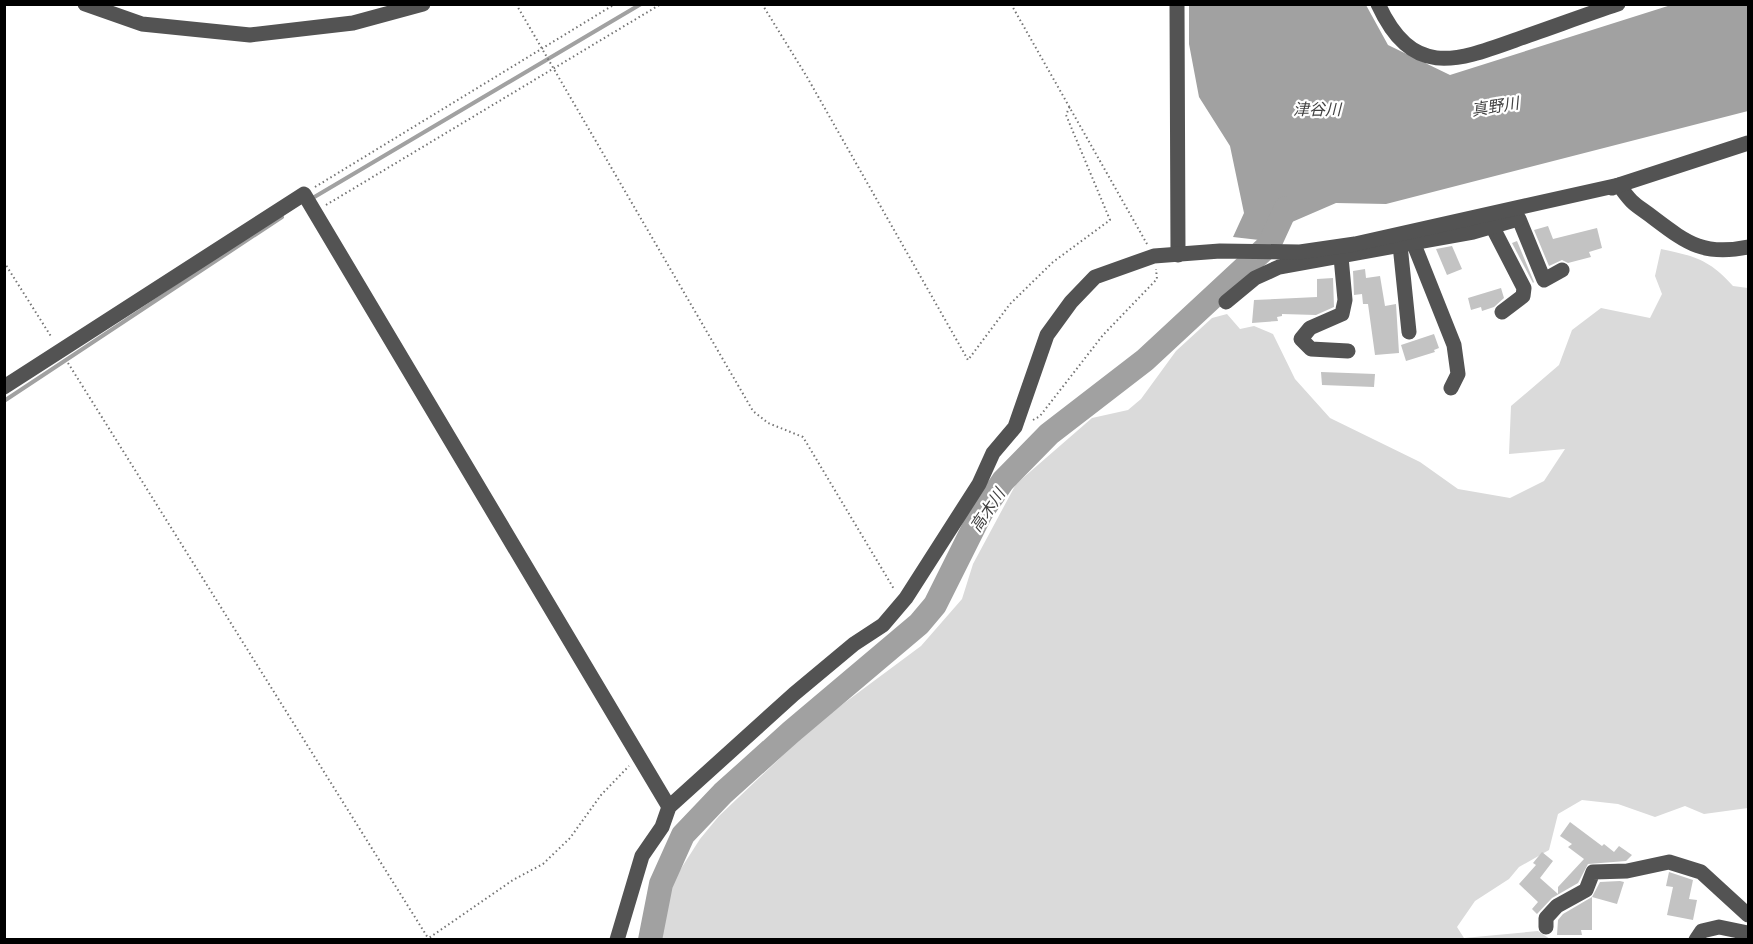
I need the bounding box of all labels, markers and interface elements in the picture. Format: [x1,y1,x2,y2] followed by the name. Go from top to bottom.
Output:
[1470,94,1522,119] water label: 真野川
[1293,101,1343,118] water label: 津谷川
[967,484,1009,535] water label: 高木川

